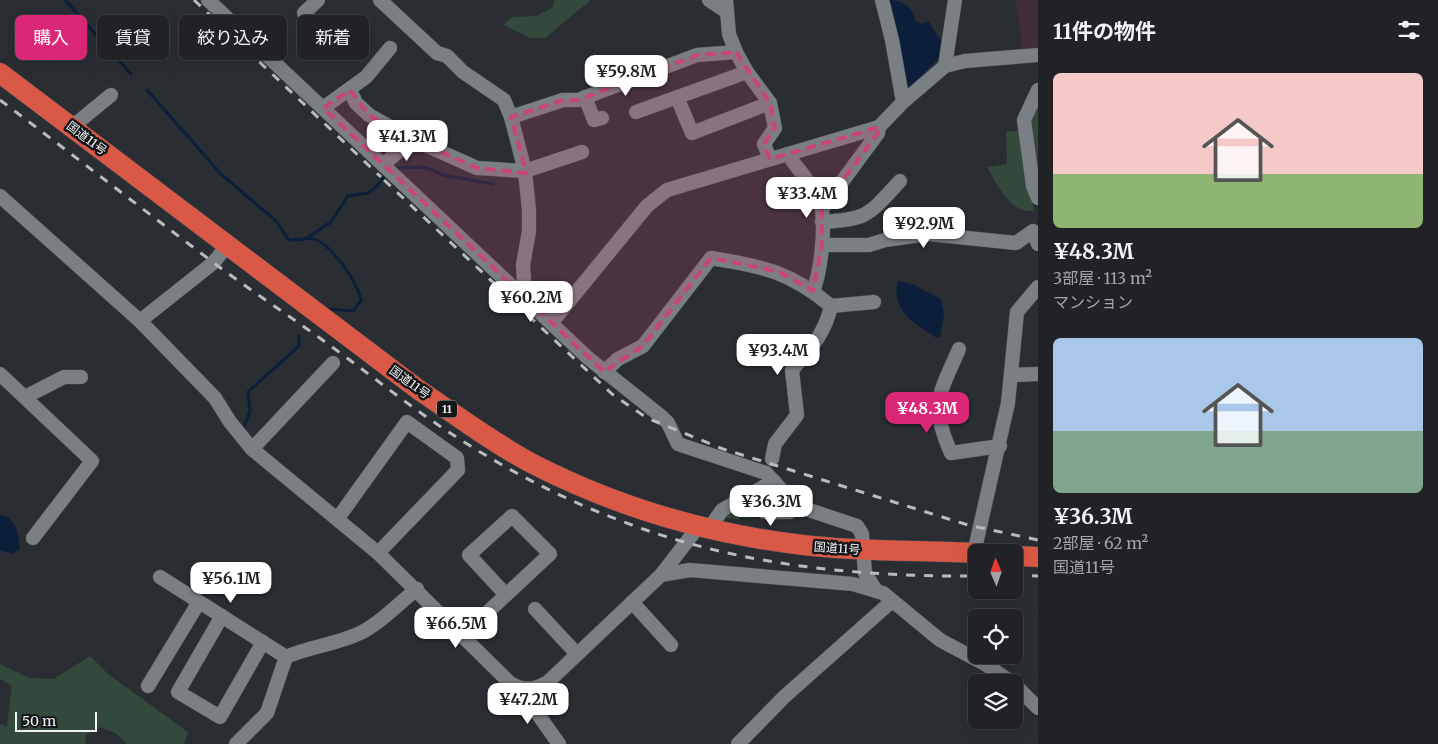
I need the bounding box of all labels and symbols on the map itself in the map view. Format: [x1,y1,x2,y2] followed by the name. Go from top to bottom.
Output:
[585,54,667,97] pin: ¥59.8M
[64,118,110,158] street label: 国道11号
[366,120,448,162] pin: ¥41.3M
[766,176,848,219] pin: ¥33.4M
[883,206,965,249] pin: ¥92.9M
[490,280,572,323] pin: ¥60.2M
[737,334,819,376] pin: ¥93.4M
[387,362,433,402] street label: 国道11号
[886,392,968,434] pin: ¥48.3M
[437,400,457,418] road number: 11
[730,484,812,527] pin: ¥36.3M
[813,539,861,557] street label: 国道11号
[968,544,1022,599] north arrow
[190,562,272,604] pin: ¥56.1M
[415,606,497,649] pin: ¥66.5M
[487,682,569,725] pin: ¥47.2M
[15,709,98,732] scale bar

